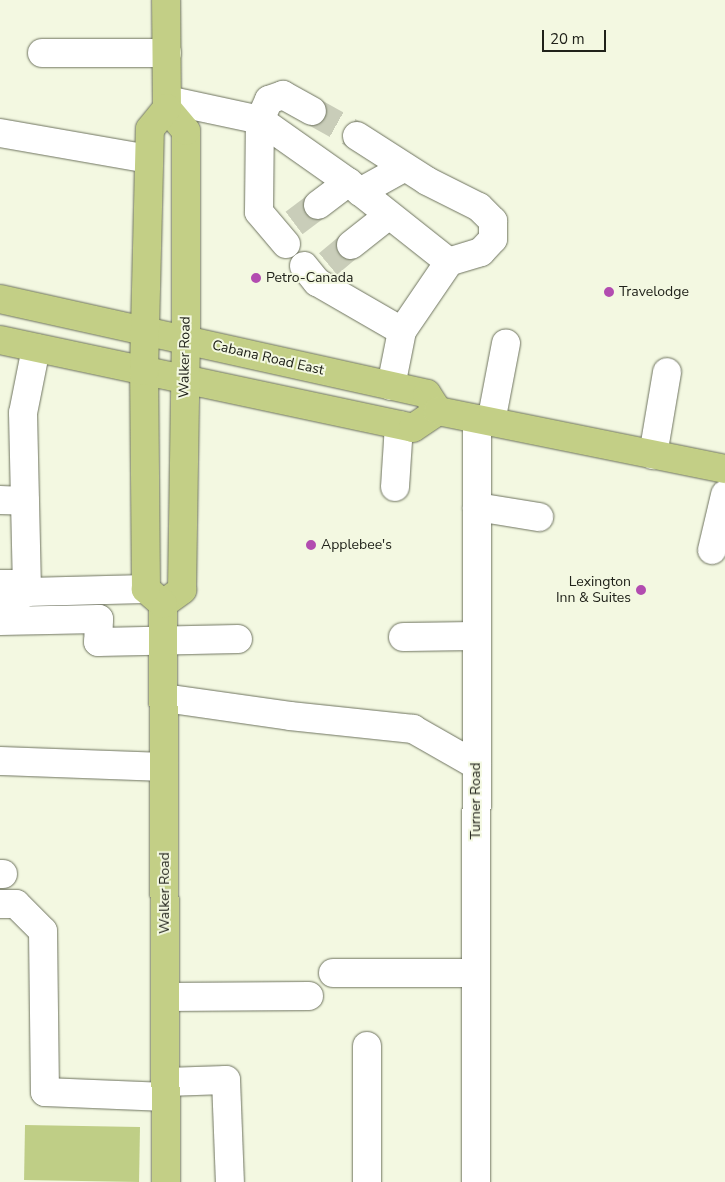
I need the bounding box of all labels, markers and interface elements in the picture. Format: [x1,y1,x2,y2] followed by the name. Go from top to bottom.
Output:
[545,20,609,52] scale bar
[550,29,585,49] text: 20 m
[266,270,353,286] place label: Petro-Canada
[250,272,262,284] marker: Petro-Canada
[619,284,689,300] place label: Travelodge
[603,286,615,298] marker: Travelodge
[176,316,194,398] street label: Walker Road
[210,337,326,379] street label: Cabana Road East
[321,537,392,553] place label: Applebee's
[305,539,317,551] marker: Applebee's
[556,574,631,606] place label: Lexington Inn & Suites
[635,584,647,596] marker: Lexington Inn & Suites
[468,763,484,839] street label: Turner Road
[157,852,173,934] street label: Walker Road

